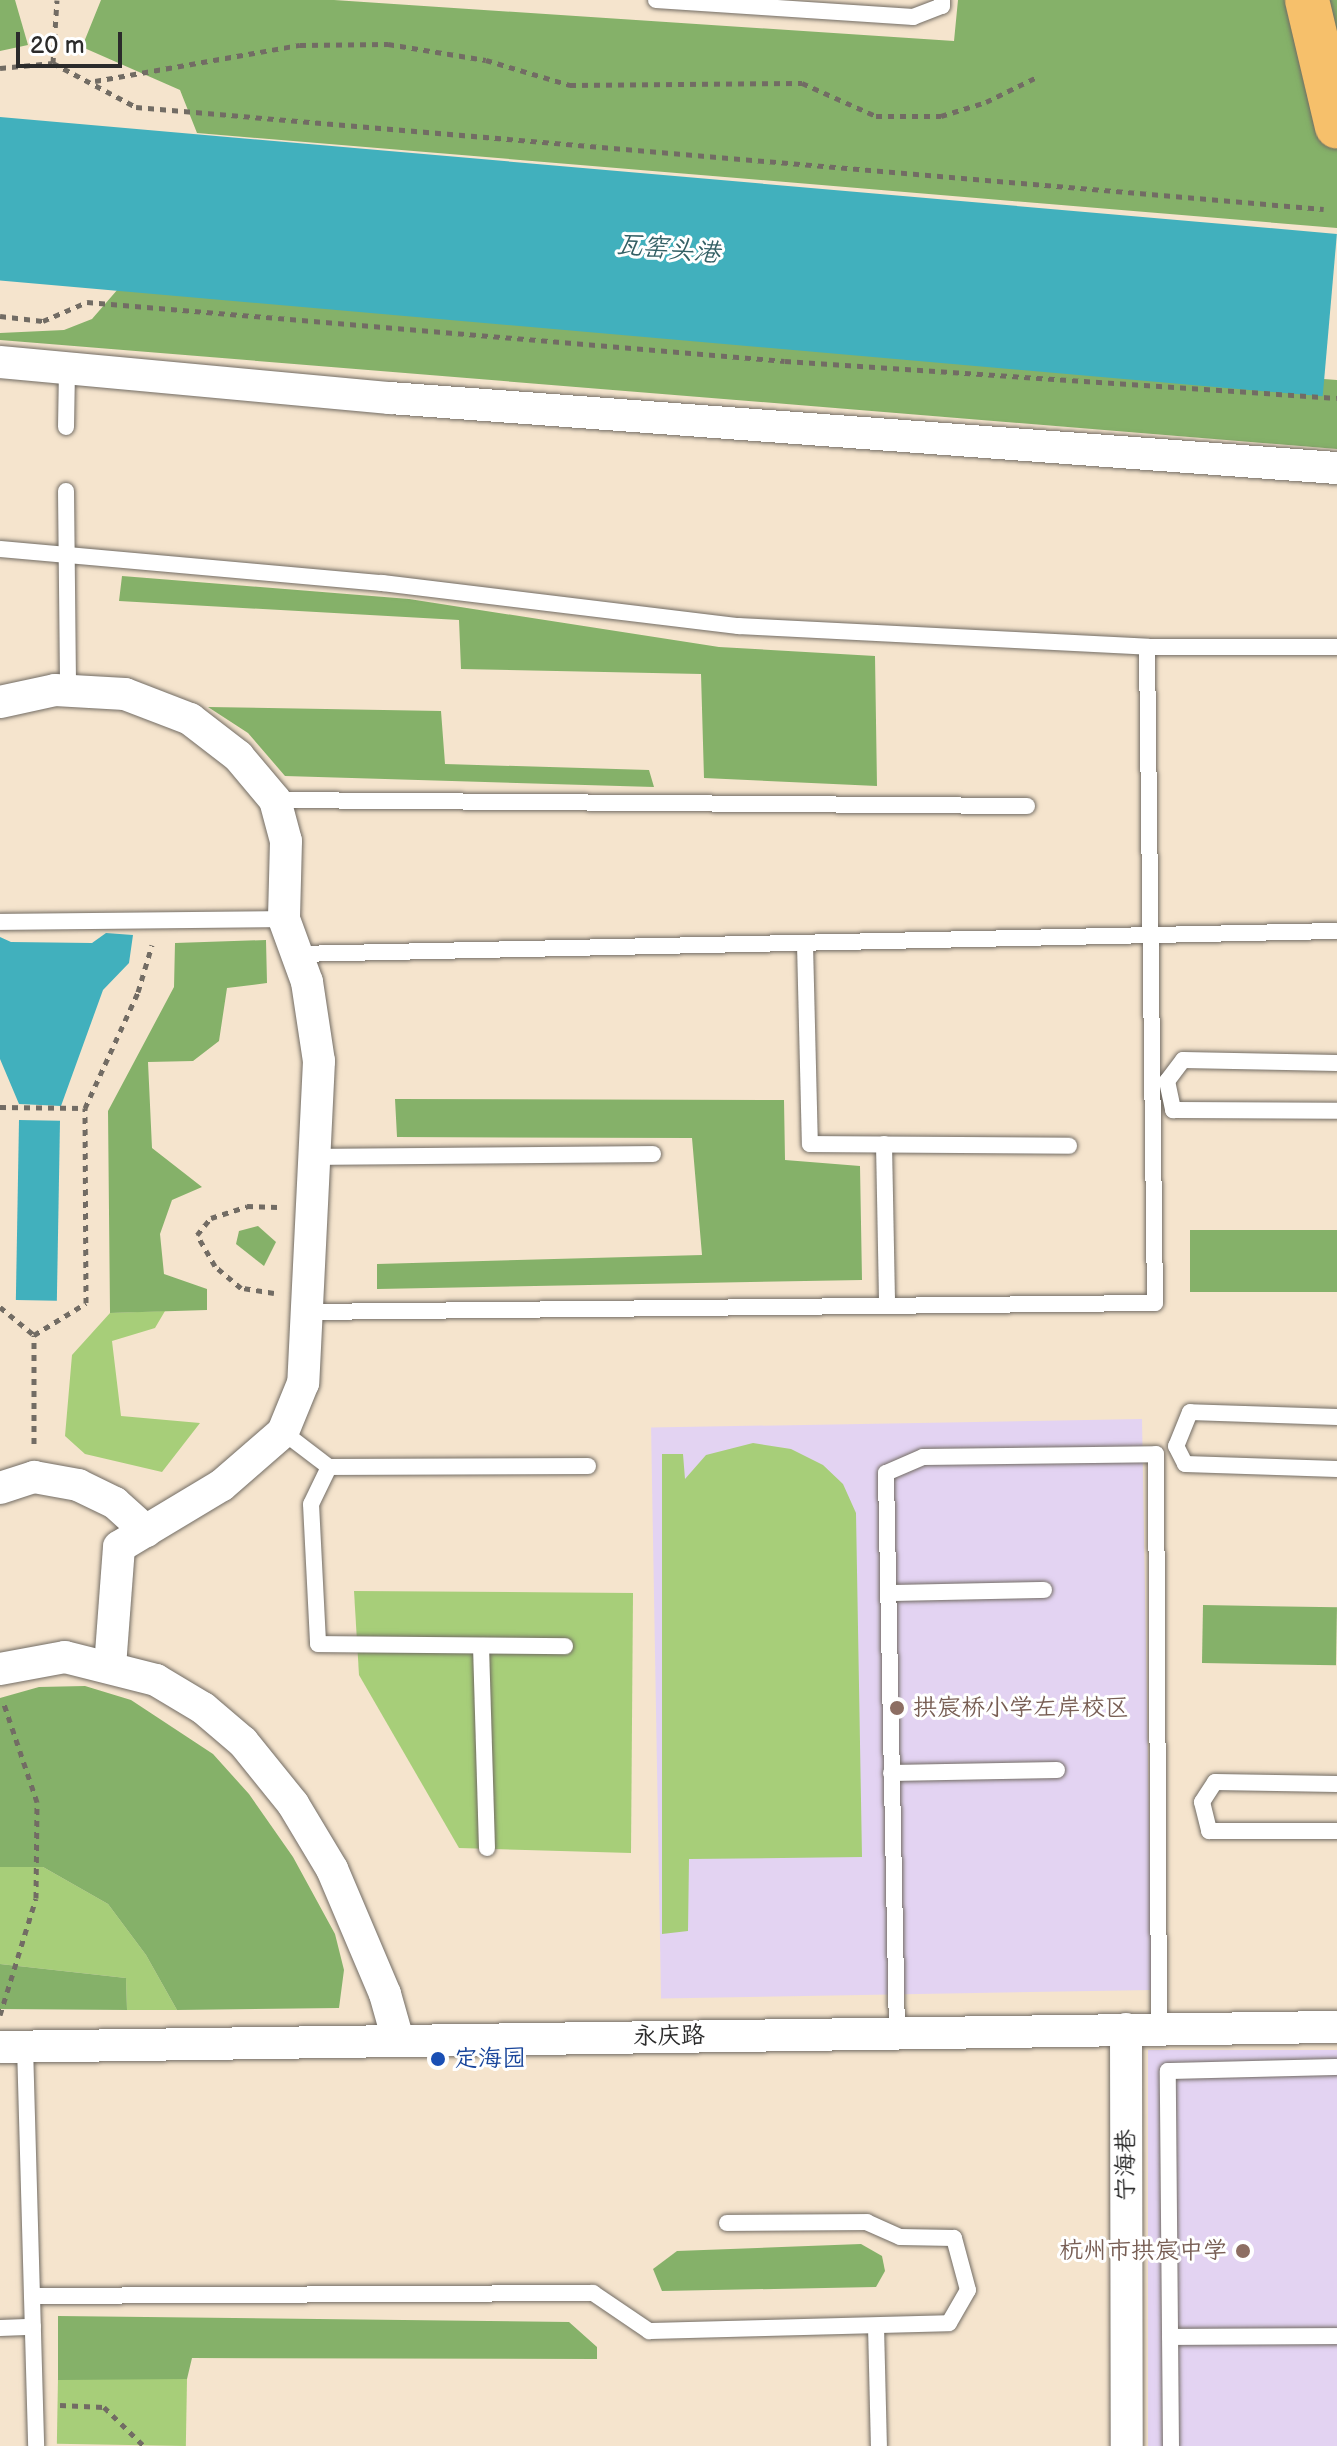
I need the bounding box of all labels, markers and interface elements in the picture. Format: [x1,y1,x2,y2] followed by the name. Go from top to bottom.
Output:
[20,16,126,66] scale bar
[30,31,85,60] text: 20 m
[615,230,721,270] water label: 瓦窑头港
[913,1694,1129,1722] place label: 拱宸桥小学左岸校区
[888,1699,906,1717] marker: 拱宸桥小学左岸校区
[633,2021,705,2051] street label: 永庆路
[454,2045,526,2073] place label: 定海园
[429,2050,447,2068] marker: 定海园
[1112,2129,1140,2201] street label: 宁海巷
[1059,2237,1227,2265] place label: 杭州市拱宸中学
[1234,2242,1252,2260] marker: 杭州市拱宸中学

